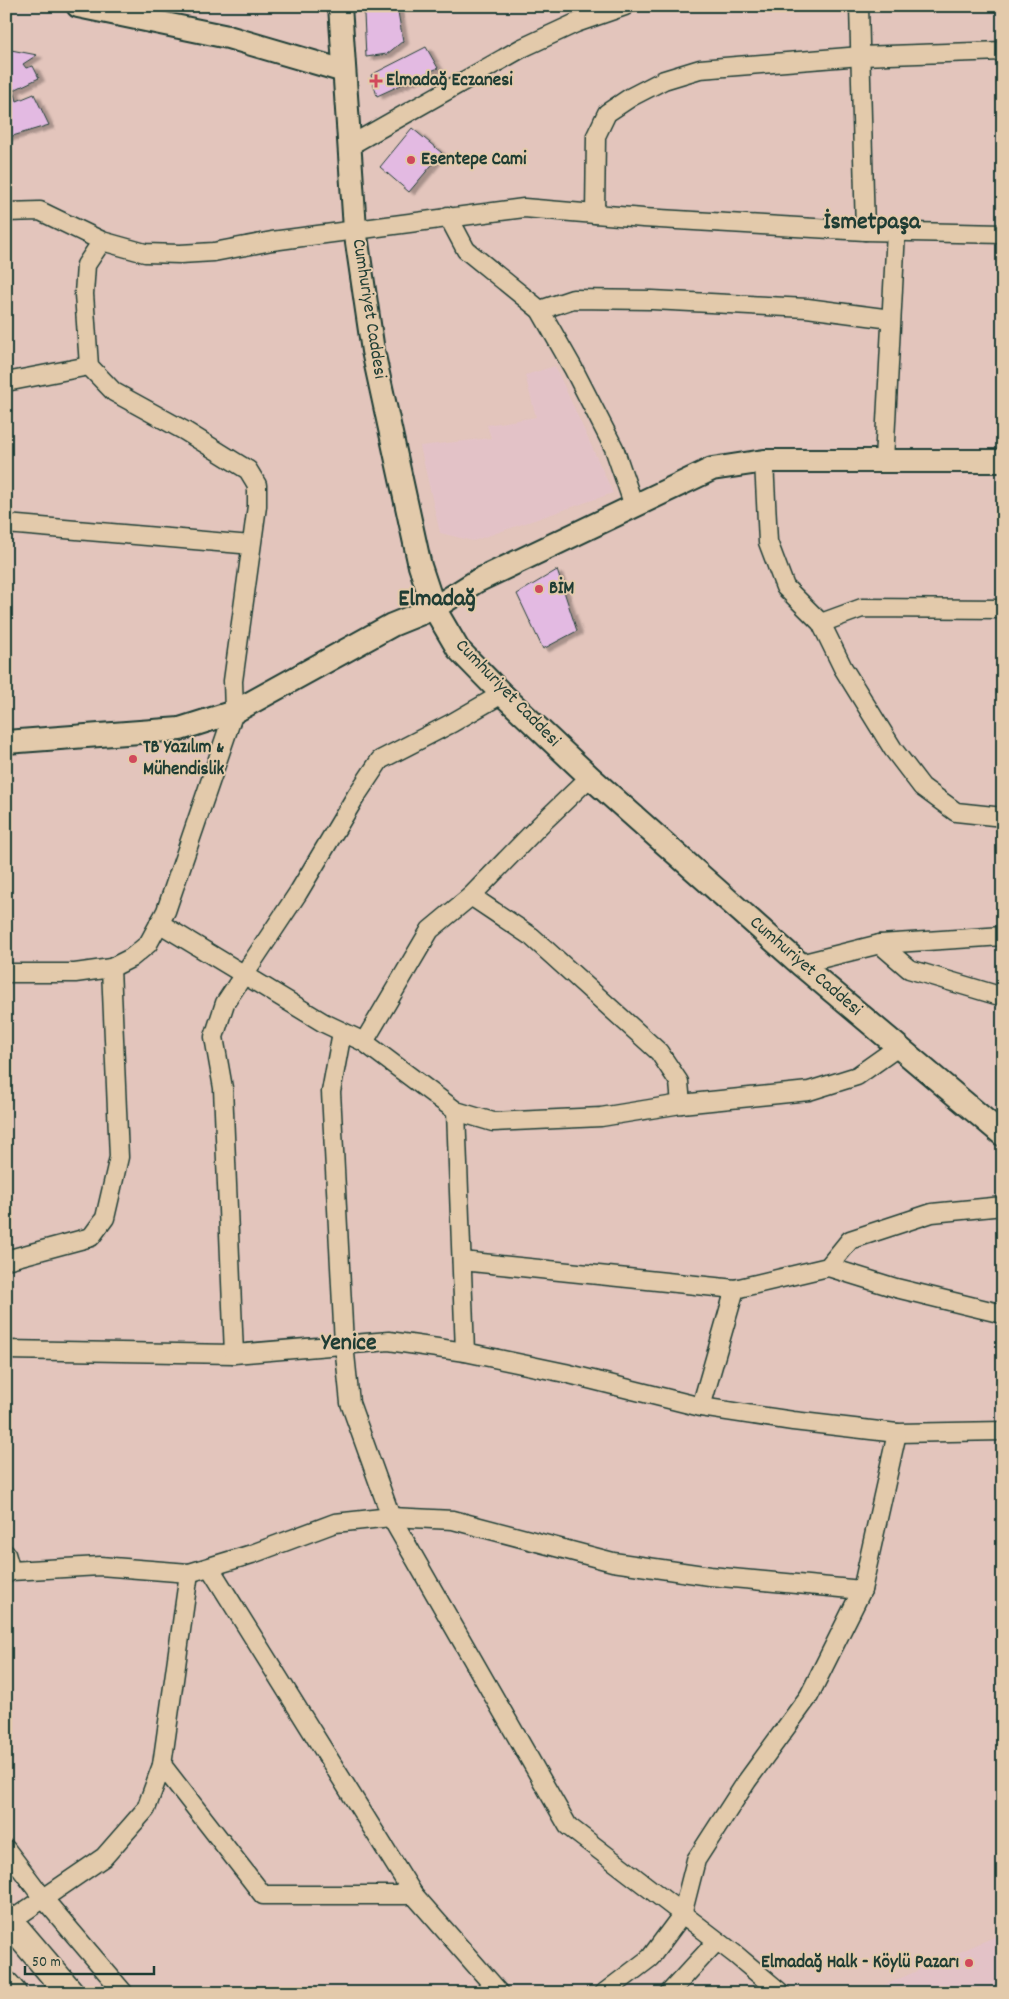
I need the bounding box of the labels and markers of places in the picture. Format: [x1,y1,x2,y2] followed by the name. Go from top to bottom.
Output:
[386,68,513,95] place label: Elmadağ Eczanesi
[370,75,382,87] marker: Elmadağ Eczanesi
[421,147,527,174] place label: Esentepe Cami
[405,154,417,166] marker: Esentepe Cami
[549,576,574,603] place label: BİM
[533,583,545,595] marker: BİM
[143,735,225,784] place label: TB Yazılım & Mühendislik
[127,753,139,765] marker: TB Yazılım & Mühendislik
[761,1950,959,1977] place label: Elmadağ Halk - Köylü Pazarı
[963,1957,975,1969] marker: Elmadağ Halk - Köylü Pazarı

